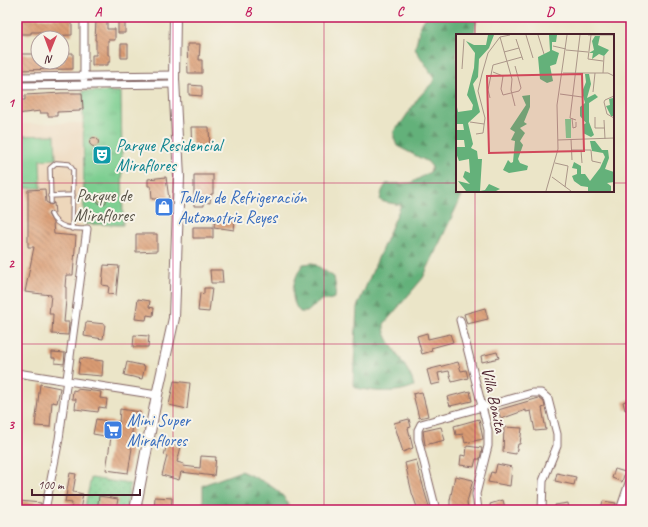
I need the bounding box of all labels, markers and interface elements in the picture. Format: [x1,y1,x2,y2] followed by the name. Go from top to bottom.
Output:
[95,4,103,20] text: A
[245,4,253,20] text: B
[397,4,405,20] text: C
[546,4,555,20] text: D
[30,30,70,70] north arrow
[456,34,614,192] inset map
[44,53,53,67] text: N
[8,95,16,111] text: 1
[116,135,225,176] place label: Parque Residencial Miraflores
[91,144,113,166] theatre icon: Parque Residencial Miraflores
[74,185,136,226] park label: Parque de Miraflores
[178,187,308,228] place label: Taller de Refrigeración Automotriz Reyes
[153,196,175,218] shop icon: Taller de Refrigeración Automotriz Reyes
[8,256,15,272] text: 2
[477,365,511,436] street label: Villa Bonita
[127,410,192,451] place label: Mini Super Miraflores
[8,417,15,433] text: 3
[102,419,124,441] supermarket icon: Mini Super Miraflores
[32,471,140,497] scale bar
[38,477,65,493] text: 100 m

